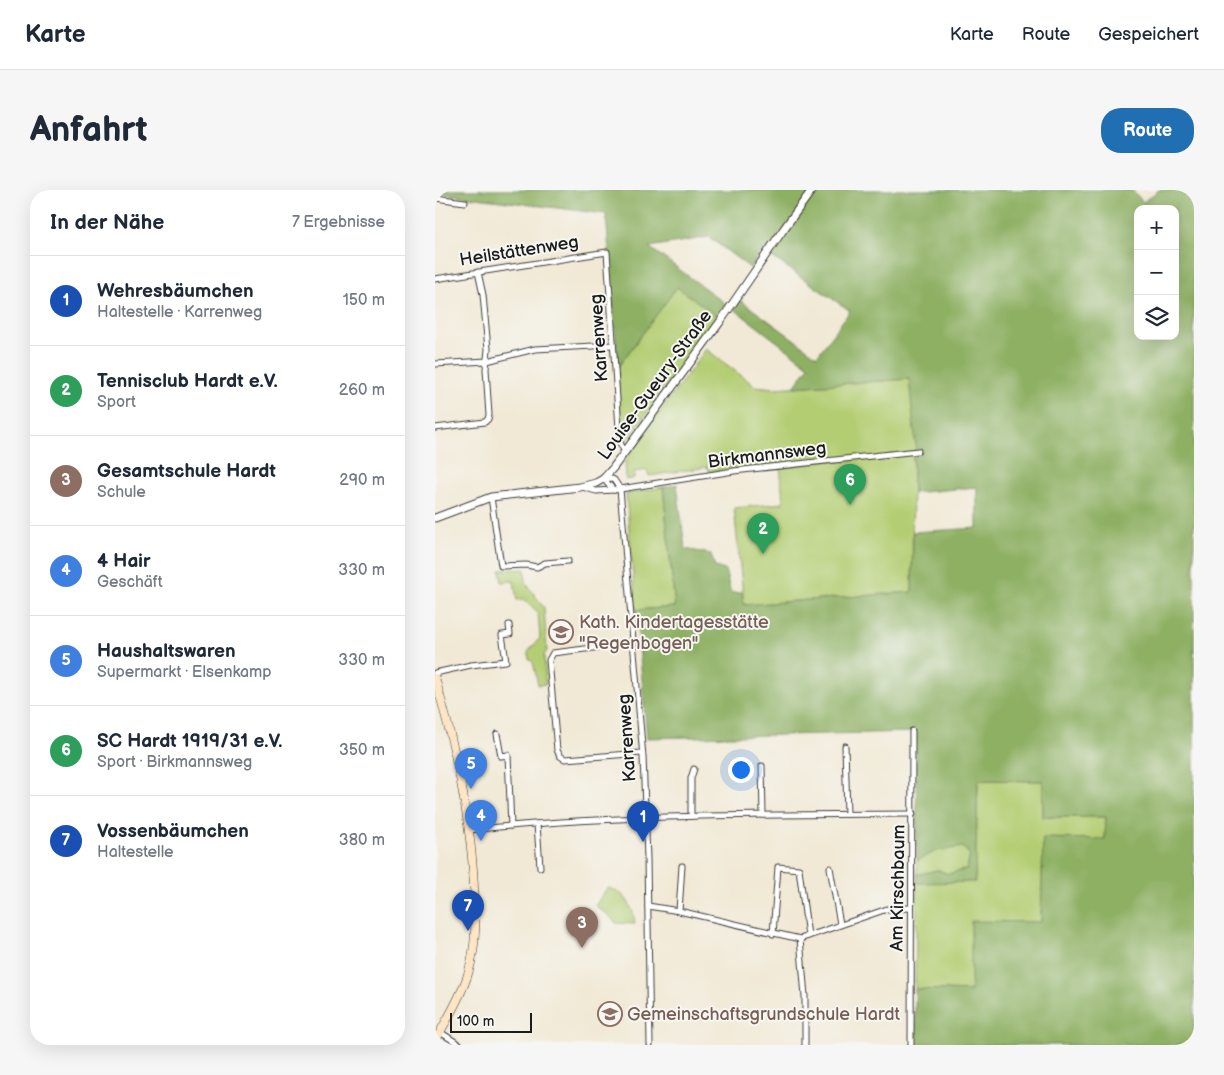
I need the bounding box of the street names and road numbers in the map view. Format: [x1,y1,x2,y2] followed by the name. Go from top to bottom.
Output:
[458,231,580,271] street label: Heilstättenweg
[585,293,613,383] street label: Karrenweg
[594,306,717,464] street label: Louise-Gueury-Straße
[707,437,827,473] street label: Birkmannsweg
[613,693,641,783] street label: Karrenweg
[886,824,910,952] street label: Am Kirschbaum

